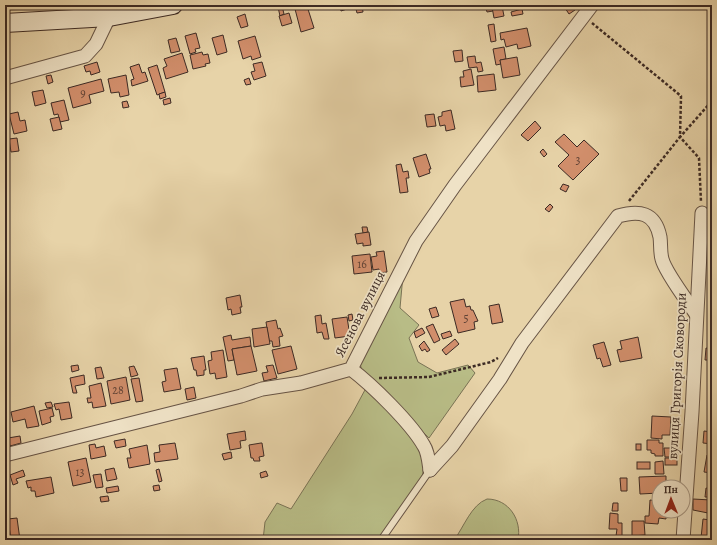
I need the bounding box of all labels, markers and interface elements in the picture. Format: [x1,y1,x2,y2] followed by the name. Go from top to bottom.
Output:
[80,85,86,101] house number: 9
[576,152,581,168] house number: 3
[357,256,367,272] house number: 16
[330,267,390,360] street label: Ясенова вулиця
[663,292,691,460] street label: вулиця Григорія Сковороди
[463,310,469,326] house number: 5
[112,382,124,398] house number: 28
[75,464,85,480] house number: 13
[651,479,691,519] north arrow
[664,482,679,497] text: Пн

